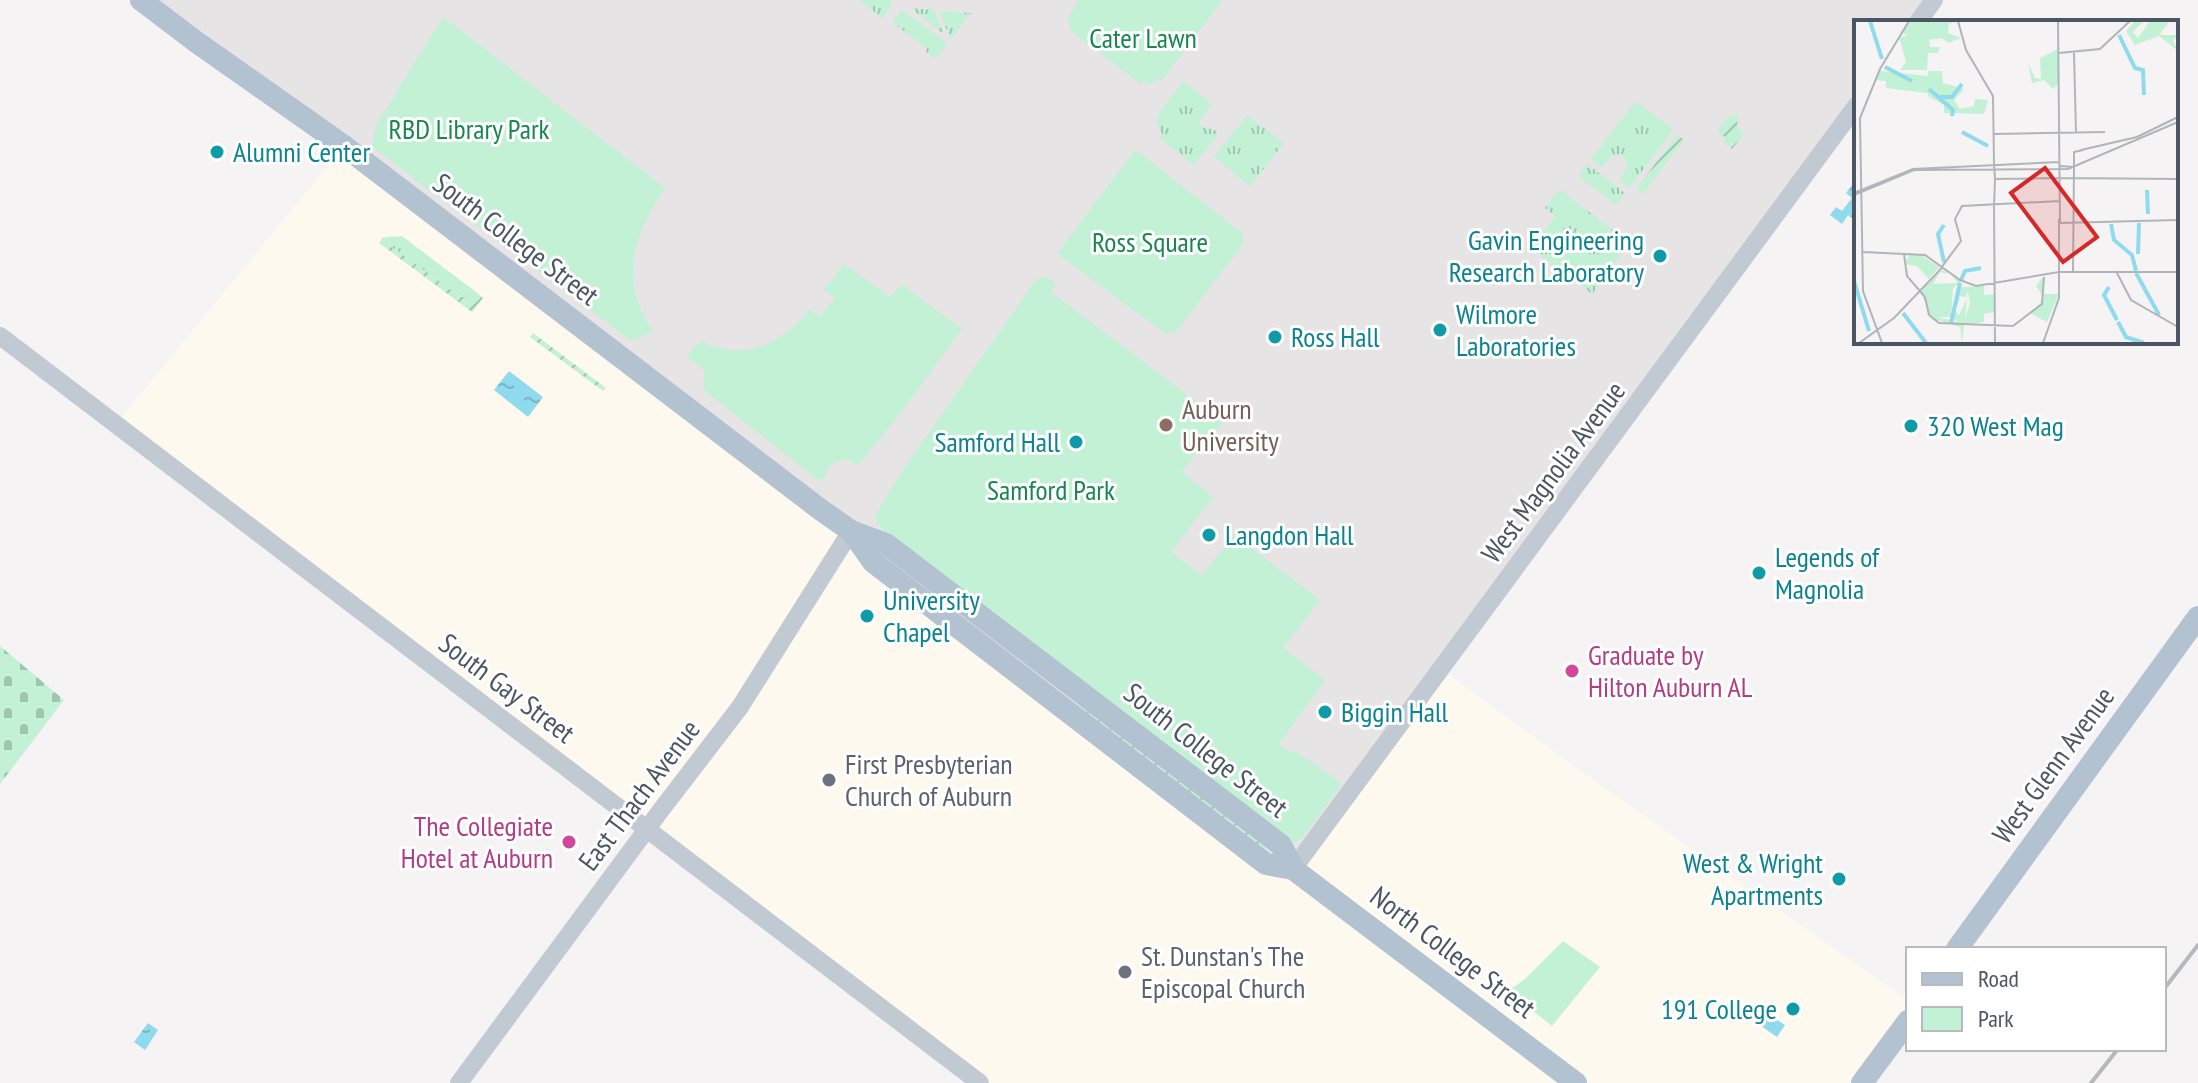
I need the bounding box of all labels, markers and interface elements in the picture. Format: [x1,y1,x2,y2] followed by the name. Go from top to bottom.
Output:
[1089,19,1197,56] park label: Cater Lawn
[1854,20,2178,344] inset map
[389,110,550,147] park label: RBD Library Park
[233,133,370,170] place label: Alumni Center
[208,143,226,161] marker: Alumni Center
[426,164,607,313] street label: South College Street
[1449,221,1644,290] place label: Gavin Engineering Research Laboratory
[1092,223,1208,260] park label: Ross Square
[1651,247,1669,265] marker: Gavin Engineering Research Laboratory
[1456,295,1576,364] place label: Wilmore Laboratories
[1291,318,1380,355] place label: Ross Hall
[1431,321,1449,339] marker: Wilmore Laboratories
[1266,328,1284,346] marker: Ross Hall
[1472,374,1633,570] street label: West Magnolia Avenue
[1182,390,1279,459] place label: Auburn University
[1927,407,2064,444] place label: 320 West Mag
[1157,416,1175,434] marker: Auburn University
[1902,417,1920,435] marker: 320 West Mag
[935,423,1060,460] place label: Samford Hall
[1067,433,1085,451] marker: Samford Hall
[987,471,1115,508] park label: Samford Park
[1225,516,1354,553] place label: Langdon Hall
[1200,526,1218,544] marker: Langdon Hall
[1775,538,1881,607] place label: Legends of Magnolia
[1750,564,1768,582] marker: Legends of Magnolia
[883,581,980,650] place label: University Chapel
[858,607,876,625] marker: University Chapel
[432,624,583,751] street label: South Gay Street
[1588,636,1753,705] place label: Graduate by Hilton Auburn AL
[1563,662,1581,680] marker: Graduate by Hilton Auburn AL
[1117,674,1296,825] street label: South College Street
[1983,679,2122,850] street label: West Glenn Avenue
[1341,693,1448,730] place label: Biggin Hall
[1316,703,1334,721] marker: Biggin Hall
[570,712,708,878] street label: East Thach Avenue
[845,745,1013,814] place label: First Presbyterian Church of Auburn
[820,771,838,789] marker: First Presbyterian Church of Auburn
[401,807,553,876] place label: The Collegiate Hotel at Auburn
[560,833,578,851] marker: The Collegiate Hotel at Auburn
[1683,844,1823,913] place label: West & Wright Apartments
[1830,870,1848,888] marker: West & Wright Apartments
[1363,877,1544,1026] street label: North College Street
[1141,937,1305,1006] place label: St. Dunstan's The Episcopal Church
[1906,947,2166,1051] legend
[1116,963,1134,981] marker: St. Dunstan's The Episcopal Church
[1978,963,2019,994] text: Road
[1661,990,1777,1027] place label: 191 College
[1784,1000,1802,1018] marker: 191 College
[1978,1003,2014,1034] text: Park

